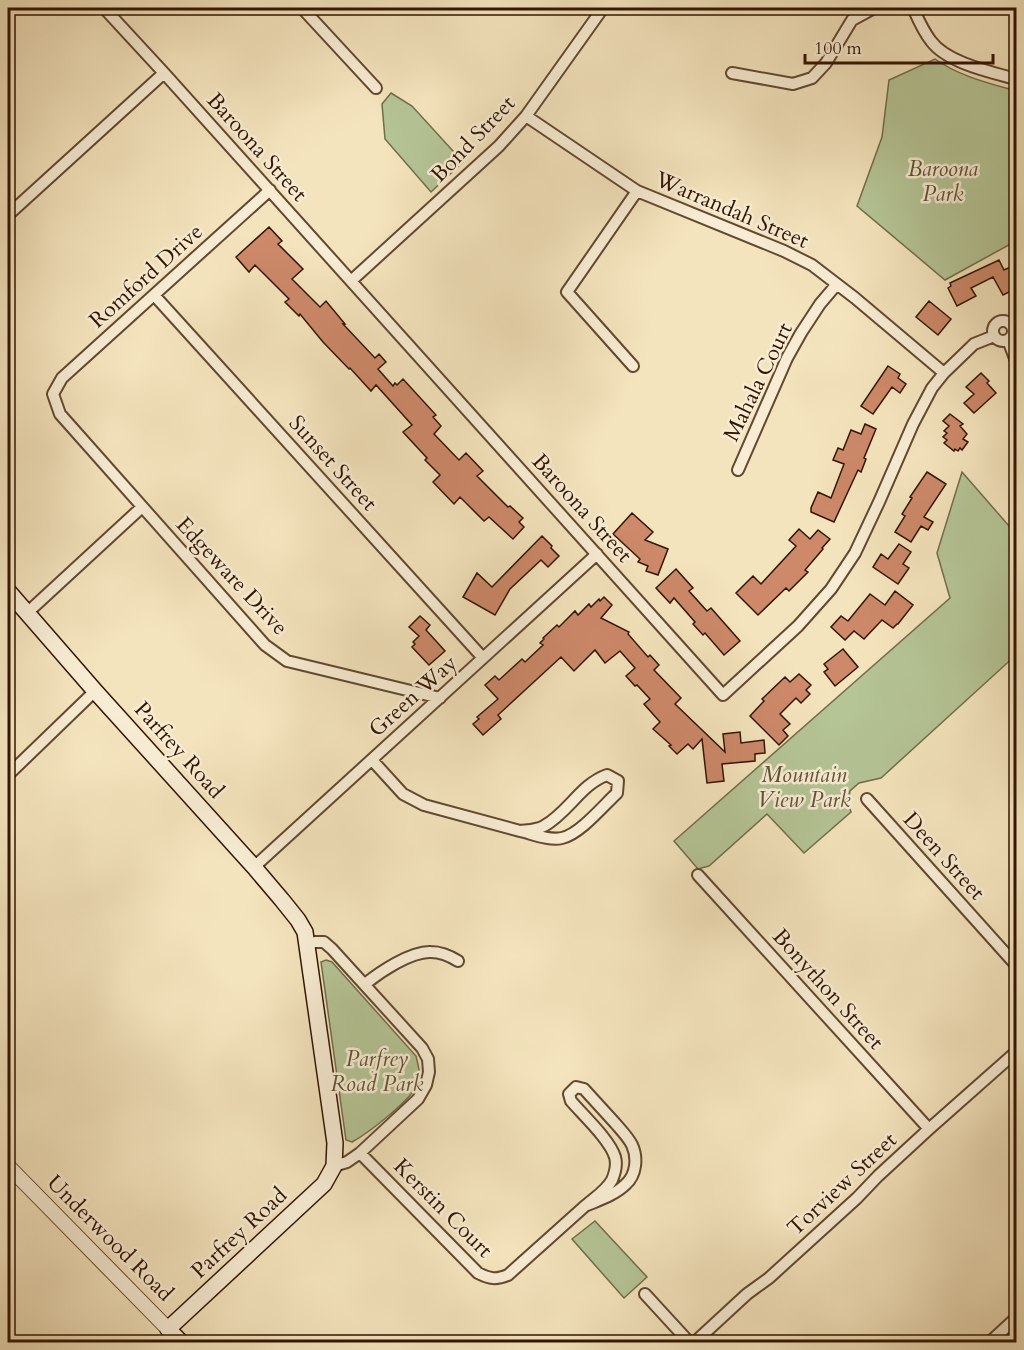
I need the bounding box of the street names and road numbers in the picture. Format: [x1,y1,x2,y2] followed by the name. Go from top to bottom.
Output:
[200,86,314,208] street label: Baroona Street
[424,89,522,189] street label: Bond Street
[650,164,813,256] street label: Warrandah Street
[83,217,209,335] street label: Romford Drive
[716,318,800,446] street label: Mahala Court
[282,409,384,517] street label: Sunset Street
[525,447,639,569] street label: Baroona Street
[169,510,295,642] street label: Edgeware Drive
[362,648,464,744] street label: Green Way
[127,695,231,805] street label: Parfrey Road
[896,805,992,907] street label: Deen Street
[766,922,890,1056] street label: Bonython Street
[781,1125,903,1243] street label: Torview Street
[387,1152,499,1264] street label: Kerstin Court
[40,1168,180,1308] street label: Underwood Road
[184,1181,294,1285] street label: Parfrey Road

